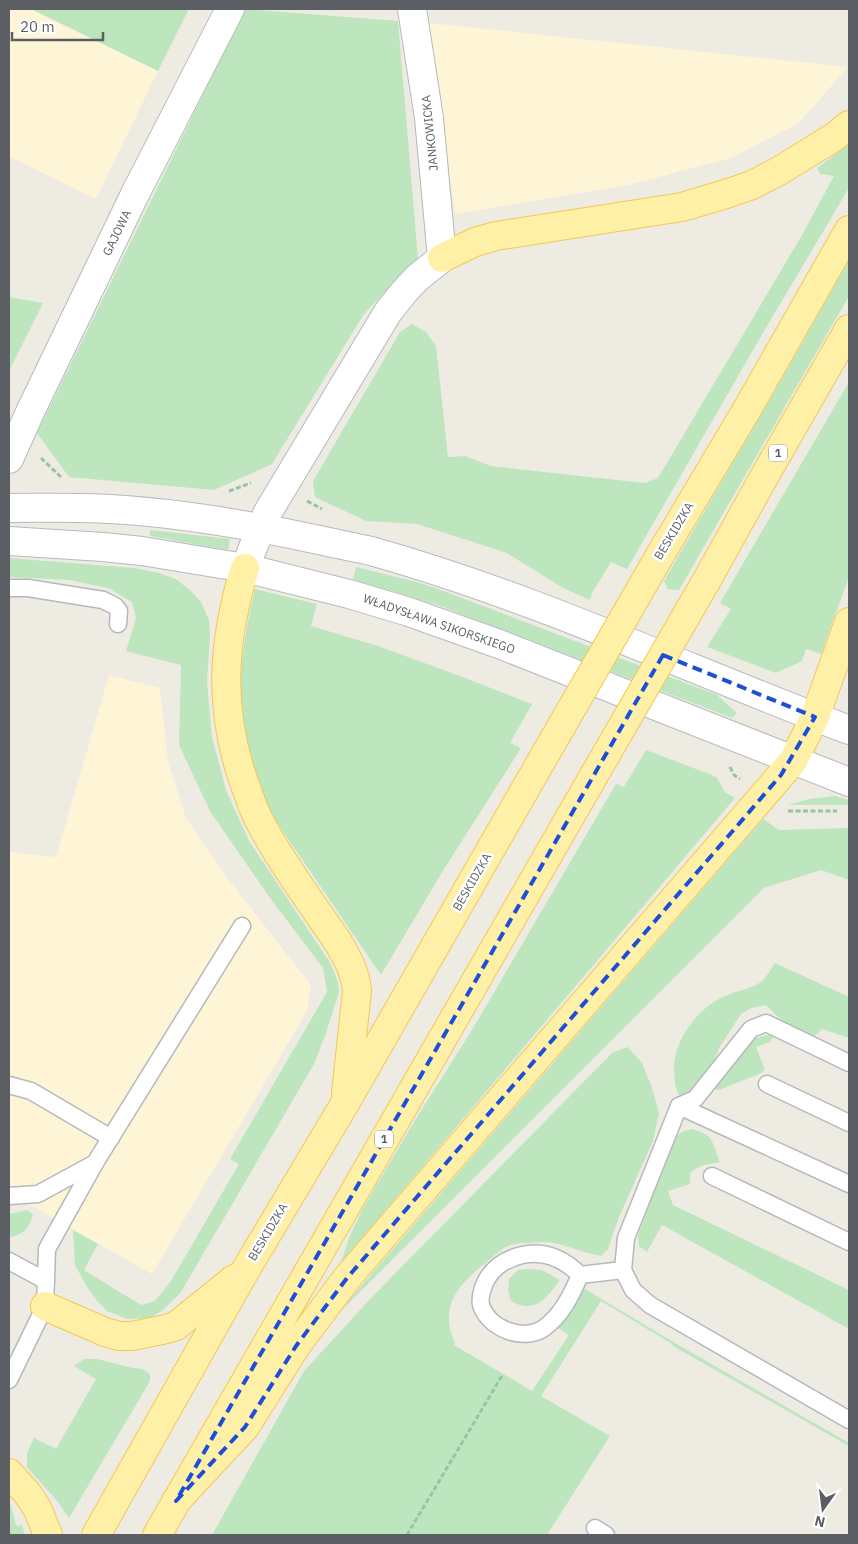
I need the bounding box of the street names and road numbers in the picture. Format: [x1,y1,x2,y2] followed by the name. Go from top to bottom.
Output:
[418,94,441,172] street label: JANKOWICKA
[99,207,134,258] street label: GAJOWA
[769,444,787,462] road number: 1
[651,499,697,562] street label: BESKIDZKA
[361,590,517,657] street label: WŁADYSŁAWA SIKORSKIEGO
[449,850,494,913] street label: BESKIDZKA
[375,1130,393,1148] road number: 1
[245,1200,291,1263] street label: BESKIDZKA

